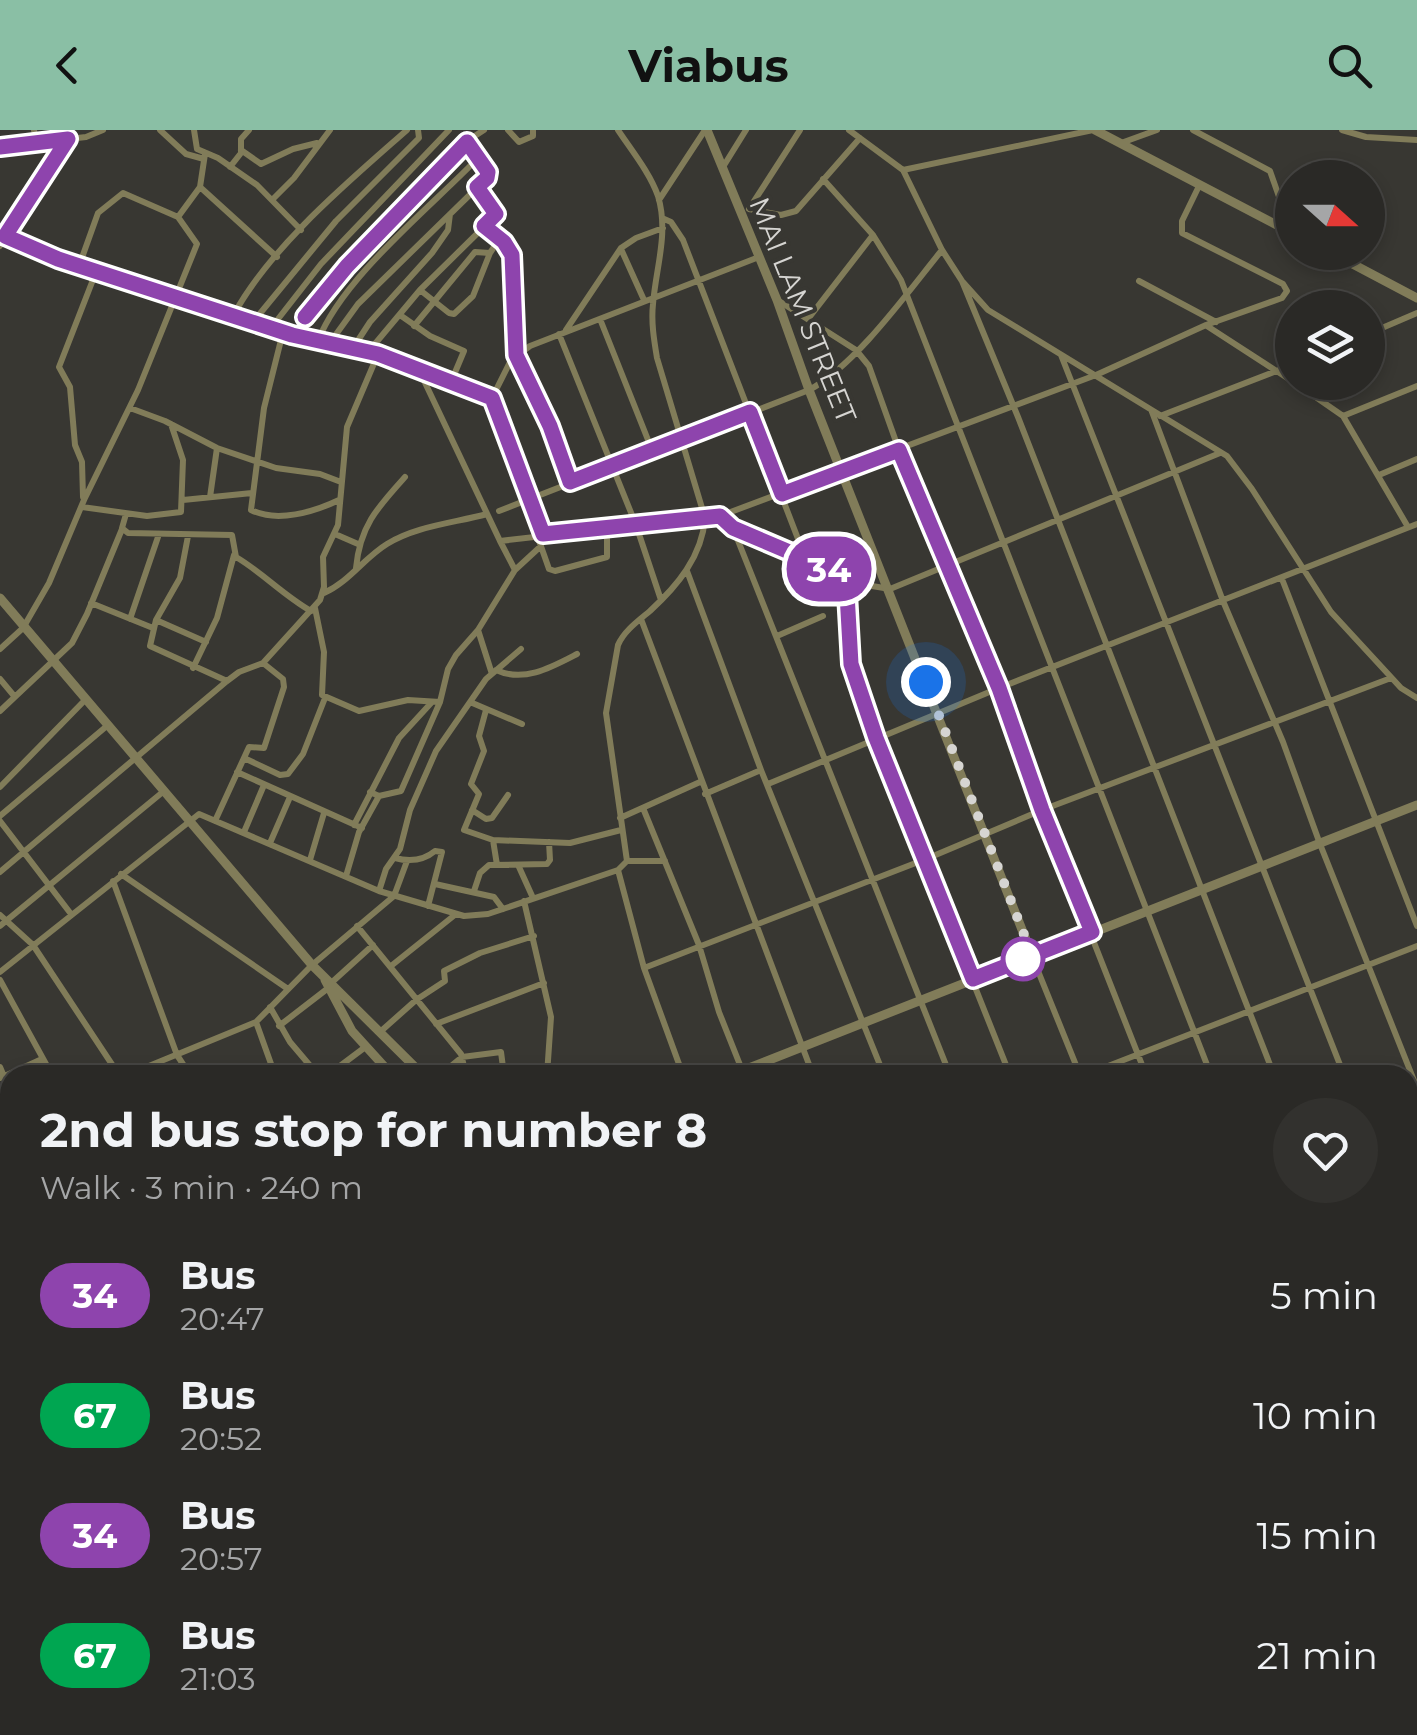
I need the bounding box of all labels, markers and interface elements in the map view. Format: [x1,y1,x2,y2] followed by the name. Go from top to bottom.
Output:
[40,38,95,93] icon: back
[628,38,789,93] text: Viabus
[1322,38,1377,93] icon: search
[1275,160,1385,270] north arrow
[1275,160,1385,400] map controls
[742,192,864,428] street label: MAI LAM STREET
[1275,290,1385,400] button: layers
[784,536,874,602] line badge: 34
[807,548,851,591] text: 34
[901,657,951,707] your location
[1002,938,1044,980] unlabelled marker
[1273,1098,1378,1203] button: heart
[40,1101,707,1159] text: 2nd bus stop for number 8
[40,1168,363,1207] text: Walk · 3 min · 240 m
[180,1252,255,1299] text: Bus
[1270,1272,1378,1319] text: 5 min
[73,1274,117,1317] text: 34
[180,1299,264,1338] text: 20:47
[180,1372,255,1419] text: Bus
[1253,1392,1378,1439] text: 10 min
[73,1394,117,1437] text: 67
[180,1419,262,1458] text: 20:52
[180,1492,255,1539] text: Bus
[1257,1512,1378,1559] text: 15 min
[73,1514,117,1557] text: 34
[180,1539,263,1578] text: 20:57
[180,1612,255,1659] text: Bus
[1257,1632,1378,1679] text: 21 min
[73,1634,117,1677] text: 67
[180,1659,255,1698] text: 21:03

